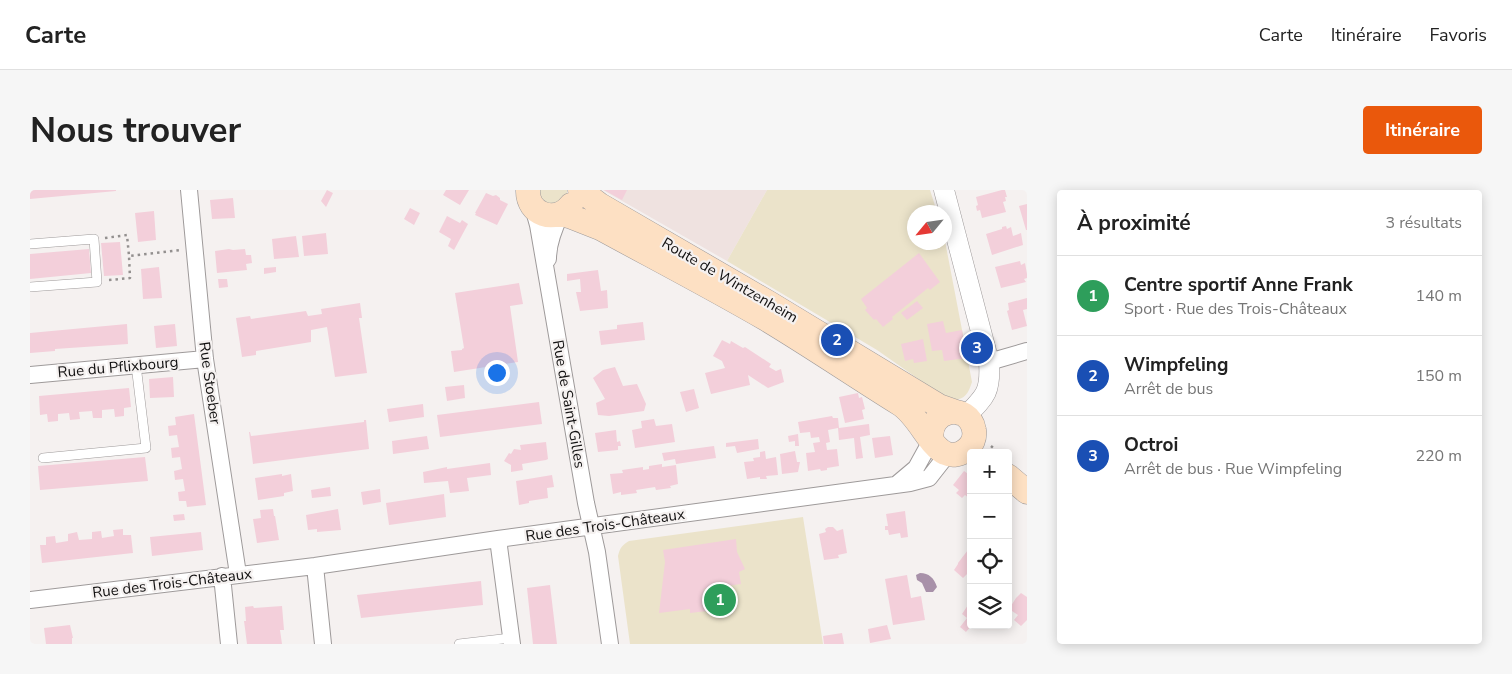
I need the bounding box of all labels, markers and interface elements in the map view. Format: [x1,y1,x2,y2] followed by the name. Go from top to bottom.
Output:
[25,19,86,51] text: Carte
[1259,23,1303,47] text: Carte
[1331,23,1402,47] text: Itinéraire
[1430,23,1487,47] text: Favoris
[1363,106,1482,154] button: Itinéraire
[30,107,241,154] text: Nous trouver
[907,205,952,250] north arrow
[1077,209,1191,237] text: À proximité
[1386,212,1462,234] text: 3 résultats
[658,233,802,327] street label: Route de Wintzenheim
[1124,272,1353,298] text: Centre sportif Anne Frank
[1088,285,1098,307] text: 1
[1415,285,1462,307] text: 140 m
[1124,298,1347,320] text: Sport · Rue des Trois-Châteaux
[821,321,853,359] pin: 2
[961,329,993,367] pin: 3
[548,338,590,470] street label: Rue de Saint-Gilles
[194,340,226,426] street label: Rue Stoeber
[57,352,179,382] street label: Rue du Pflixbourg
[1124,352,1228,378] text: Wimpfeling
[484,360,510,386] your location
[1088,365,1098,387] text: 2
[1415,365,1462,387] text: 150 m
[1124,378,1213,400] text: Arrêt de bus
[1124,432,1178,458] text: Octroi
[1088,445,1098,467] text: 3
[1415,445,1462,467] text: 220 m
[967,449,1012,629] map controls
[967,449,1012,494] button: +
[1124,458,1342,480] text: Arrêt de bus · Rue Wimpfeling
[967,494,1012,539] button: −
[524,504,686,546] street label: Rue des Trois-Châteaux
[967,539,1012,584] button: locate
[91,563,253,603] street label: Rue des Trois-Châteaux
[704,581,736,619] pin: 1
[967,584,1012,629] button: layers

